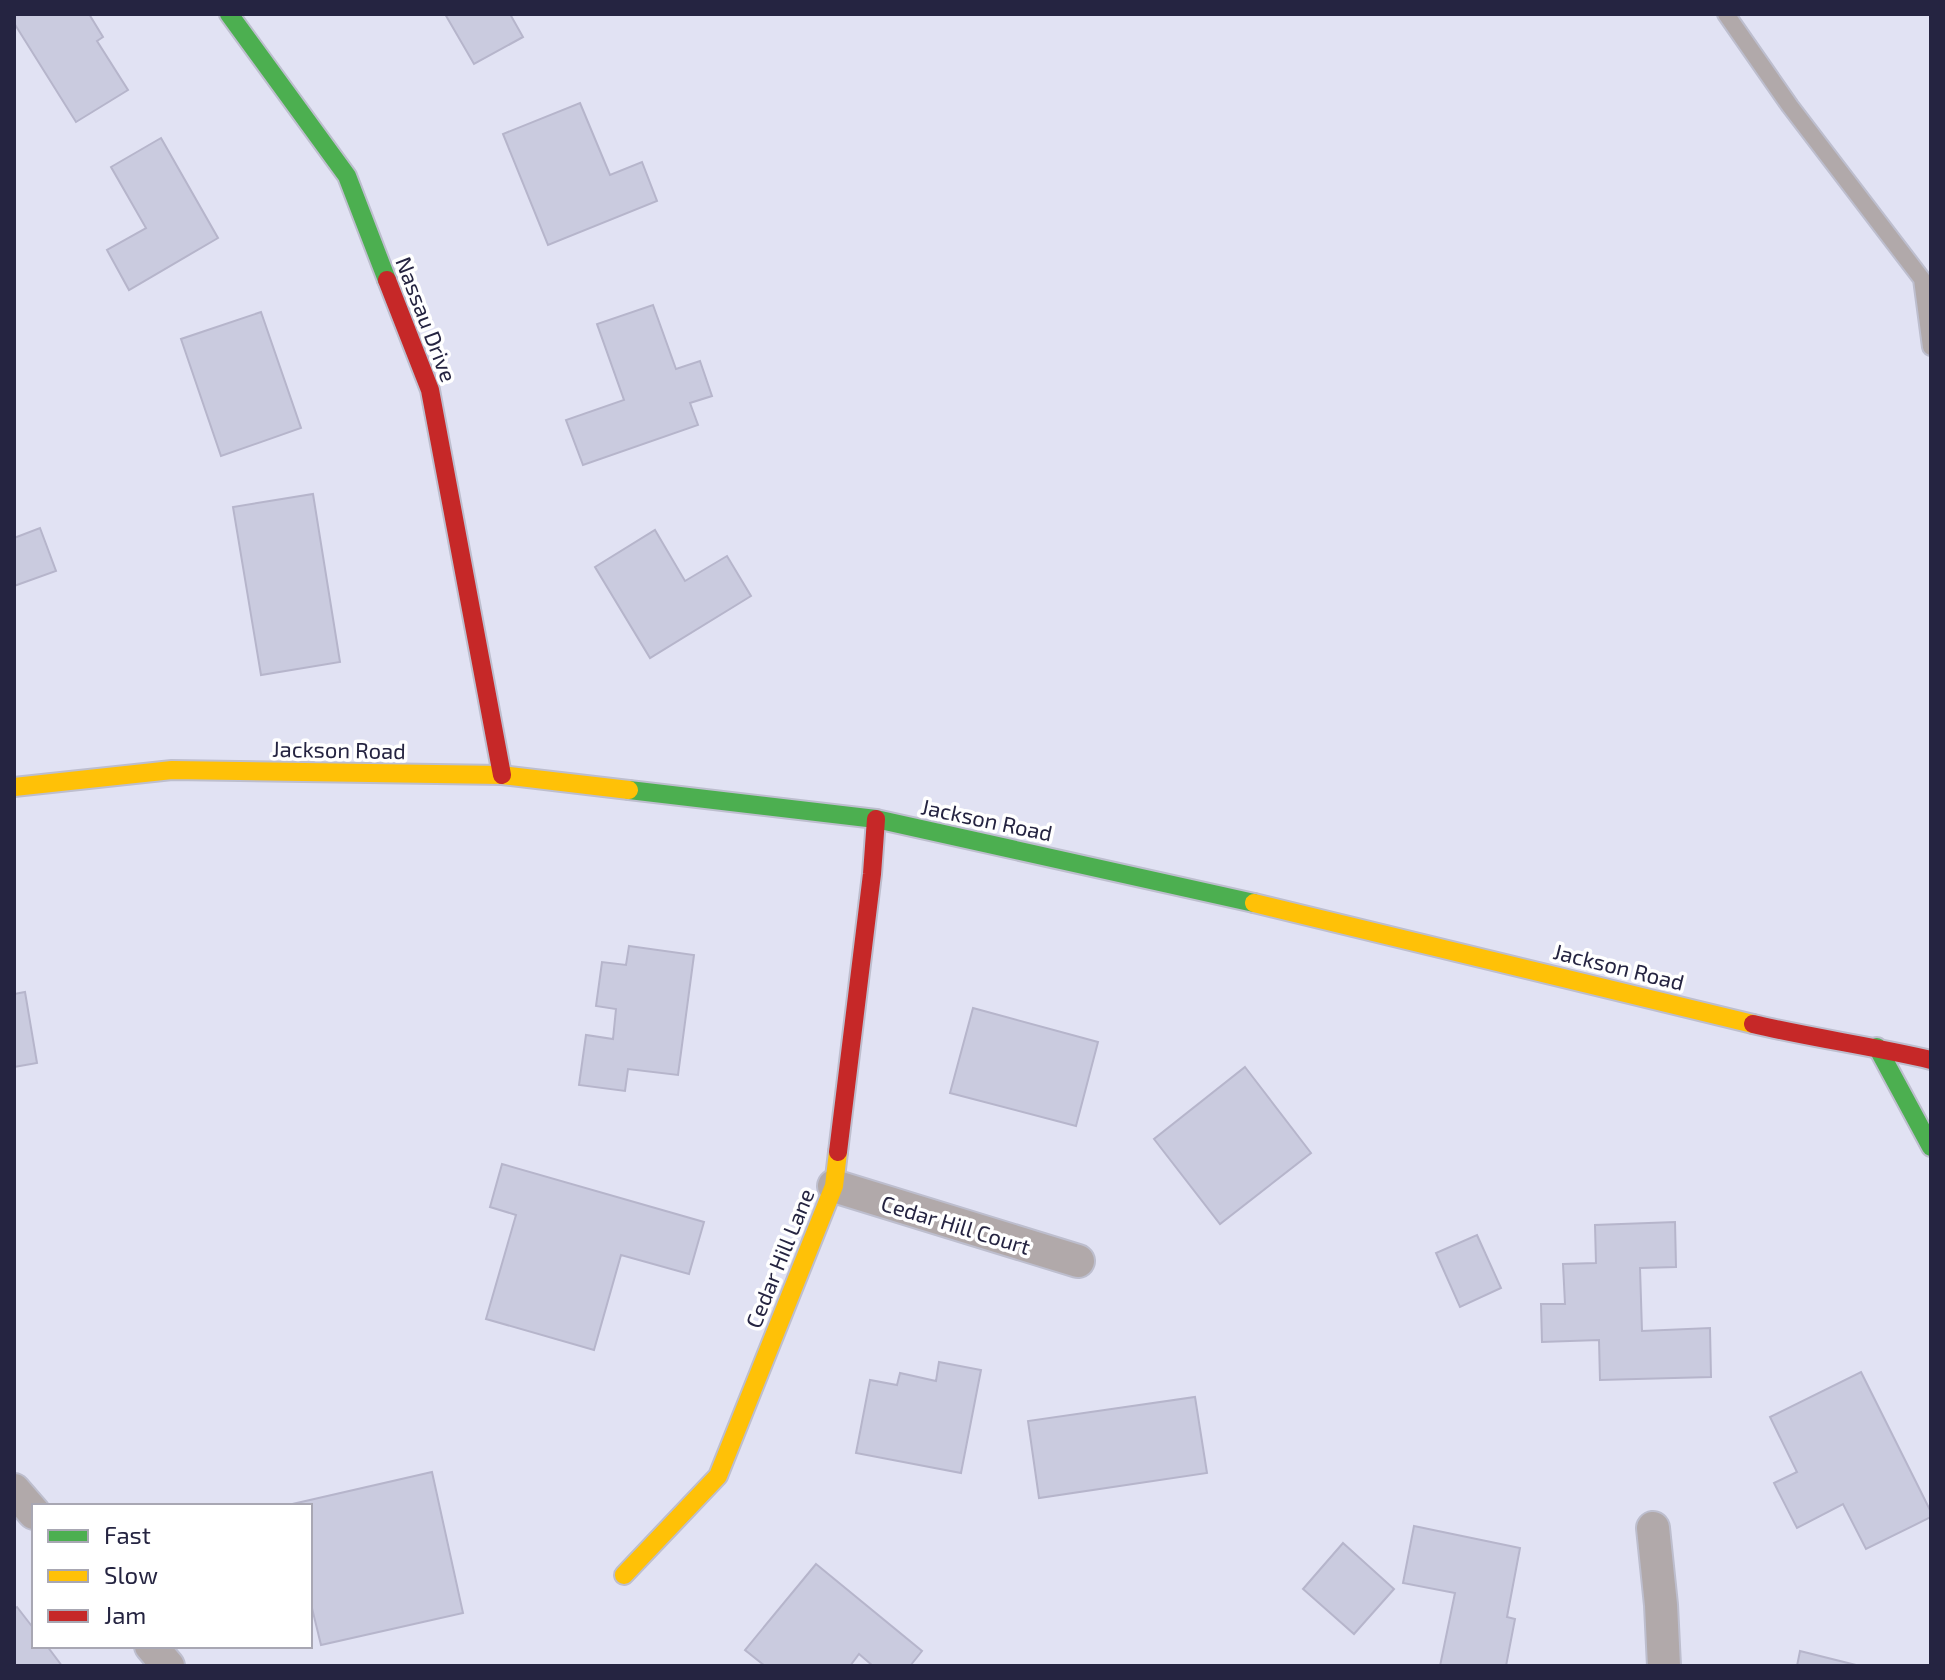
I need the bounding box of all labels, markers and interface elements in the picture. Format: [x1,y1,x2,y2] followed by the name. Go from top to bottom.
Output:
[391,253,463,385] street label: Nassau Drive
[272,735,406,763] street label: Jackson Road
[919,792,1055,846] street label: Jackson Road
[1551,937,1687,995] street label: Jackson Road
[739,1185,819,1331] street label: Cedar Hill Lane
[878,1189,1034,1259] street label: Cedar Hill Court
[32,1504,312,1648] legend
[104,1520,151,1549] text: Fast
[104,1560,158,1589] text: Slow
[104,1600,146,1629] text: Jam

